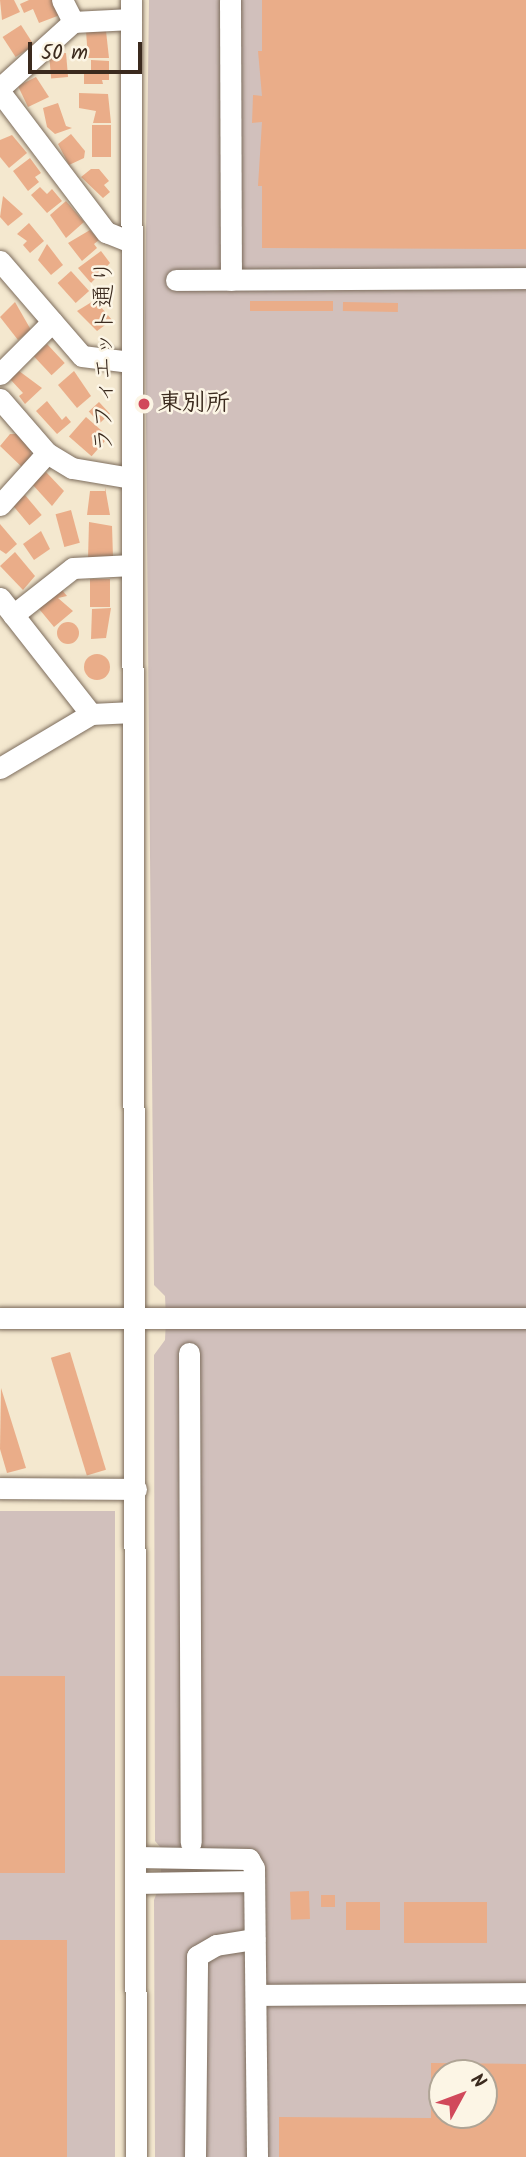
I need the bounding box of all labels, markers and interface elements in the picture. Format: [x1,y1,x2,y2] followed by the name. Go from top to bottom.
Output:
[32,28,145,72] scale bar
[41,37,88,70] text: 50 m
[91,260,119,452] street label: ラフィエット通り
[158,390,230,418] place label: 東別所
[136,396,152,412] marker: 東別所
[428,2059,498,2129] north arrow
[462,2067,493,2096] text: N

